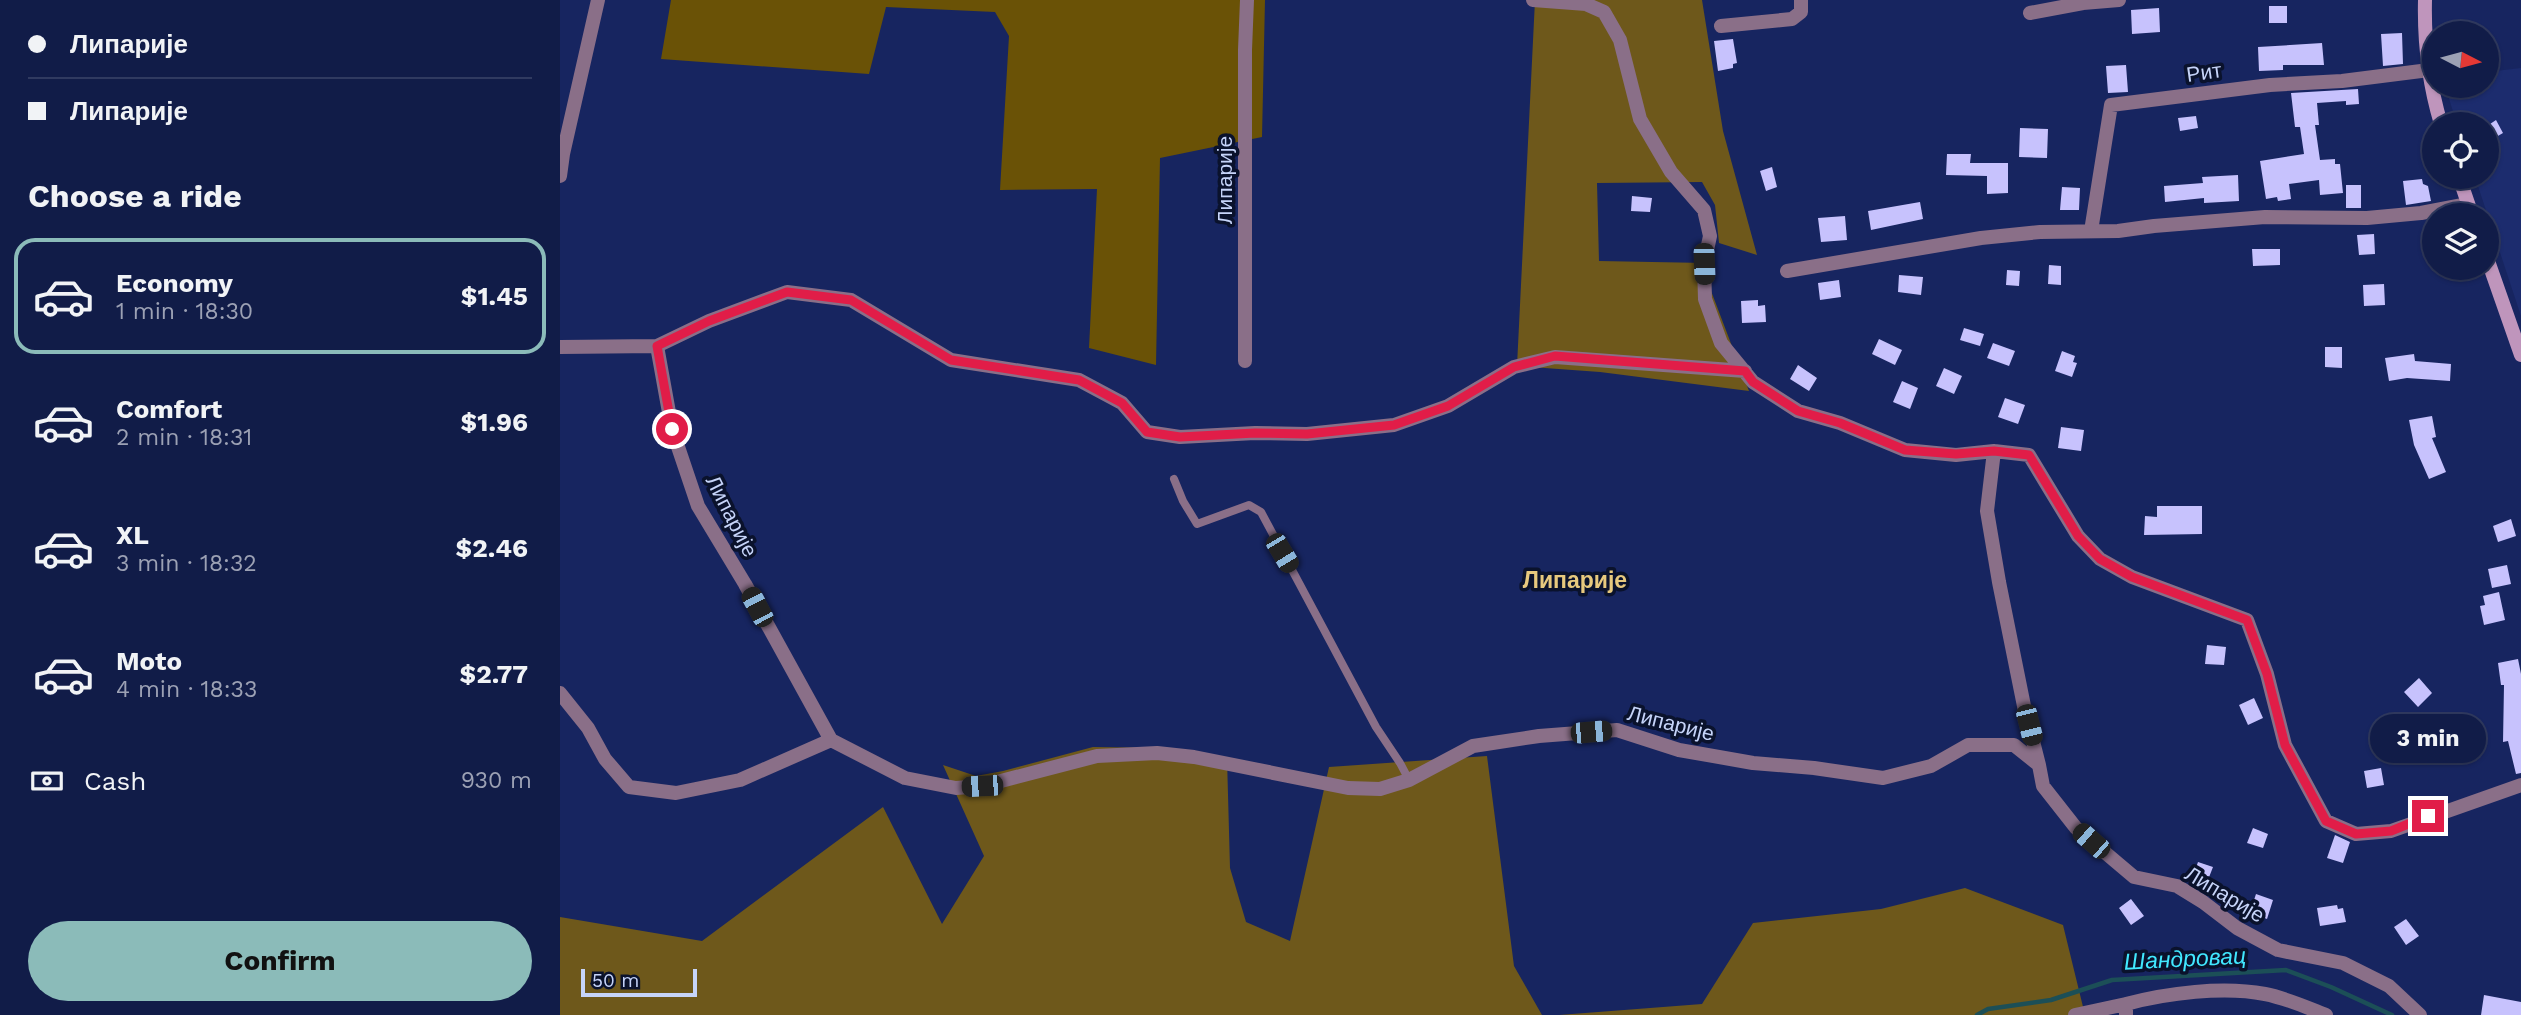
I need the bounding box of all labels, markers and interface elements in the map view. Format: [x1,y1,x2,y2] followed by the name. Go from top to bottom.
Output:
[2422,21,2499,98] north arrow
[2422,21,2499,280] map controls
[70,29,188,59] text: Липарије
[2185,57,2224,87] street label: Рит
[70,96,188,126] text: Липарије
[2422,112,2499,189] button: locate
[1212,136,1237,224] street label: Липарије
[28,177,242,215] text: Choose a ride
[2422,203,2499,280] button: layers
[1693,243,1716,285] car
[32,265,95,328] icon: car
[116,268,233,298] text: Economy
[461,281,528,311] text: $1.45
[116,298,253,325] text: 1 min · 18:30
[32,391,95,454] icon: car
[116,394,222,424] text: Comfort
[461,407,528,437] text: $1.96
[656,413,688,445] route start
[116,424,252,451] text: 2 min · 18:31
[701,471,763,561] street label: Липарије
[32,517,95,580] icon: car
[116,520,149,550] text: XL
[1263,530,1302,576] car
[456,533,528,563] text: $2.46
[116,550,257,577] text: 3 min · 18:32
[1523,567,1627,594] district label: Липарије
[738,584,777,630] car
[32,643,95,706] icon: car
[116,646,182,676] text: Moto
[460,659,528,689] text: $2.77
[116,676,257,703] text: 4 min · 18:33
[1625,700,1717,746] street label: Липарије
[2014,702,2045,748] car
[2370,714,2486,764] callout: 3 min
[1570,720,1613,744] car
[2397,725,2459,752] text: 3 min
[28,762,66,800] icon: cash
[84,766,146,796] text: Cash
[461,767,532,794] text: 930 m
[961,774,1004,798] car
[2412,800,2444,832] route end
[2069,819,2114,863] car
[2181,861,2269,927] street label: Липарије
[28,921,532,1001] button: Confirm
[2123,942,2247,976] water label: Шандровац
[581,966,696,998] scale bar
[592,969,639,992] text: 50 m

